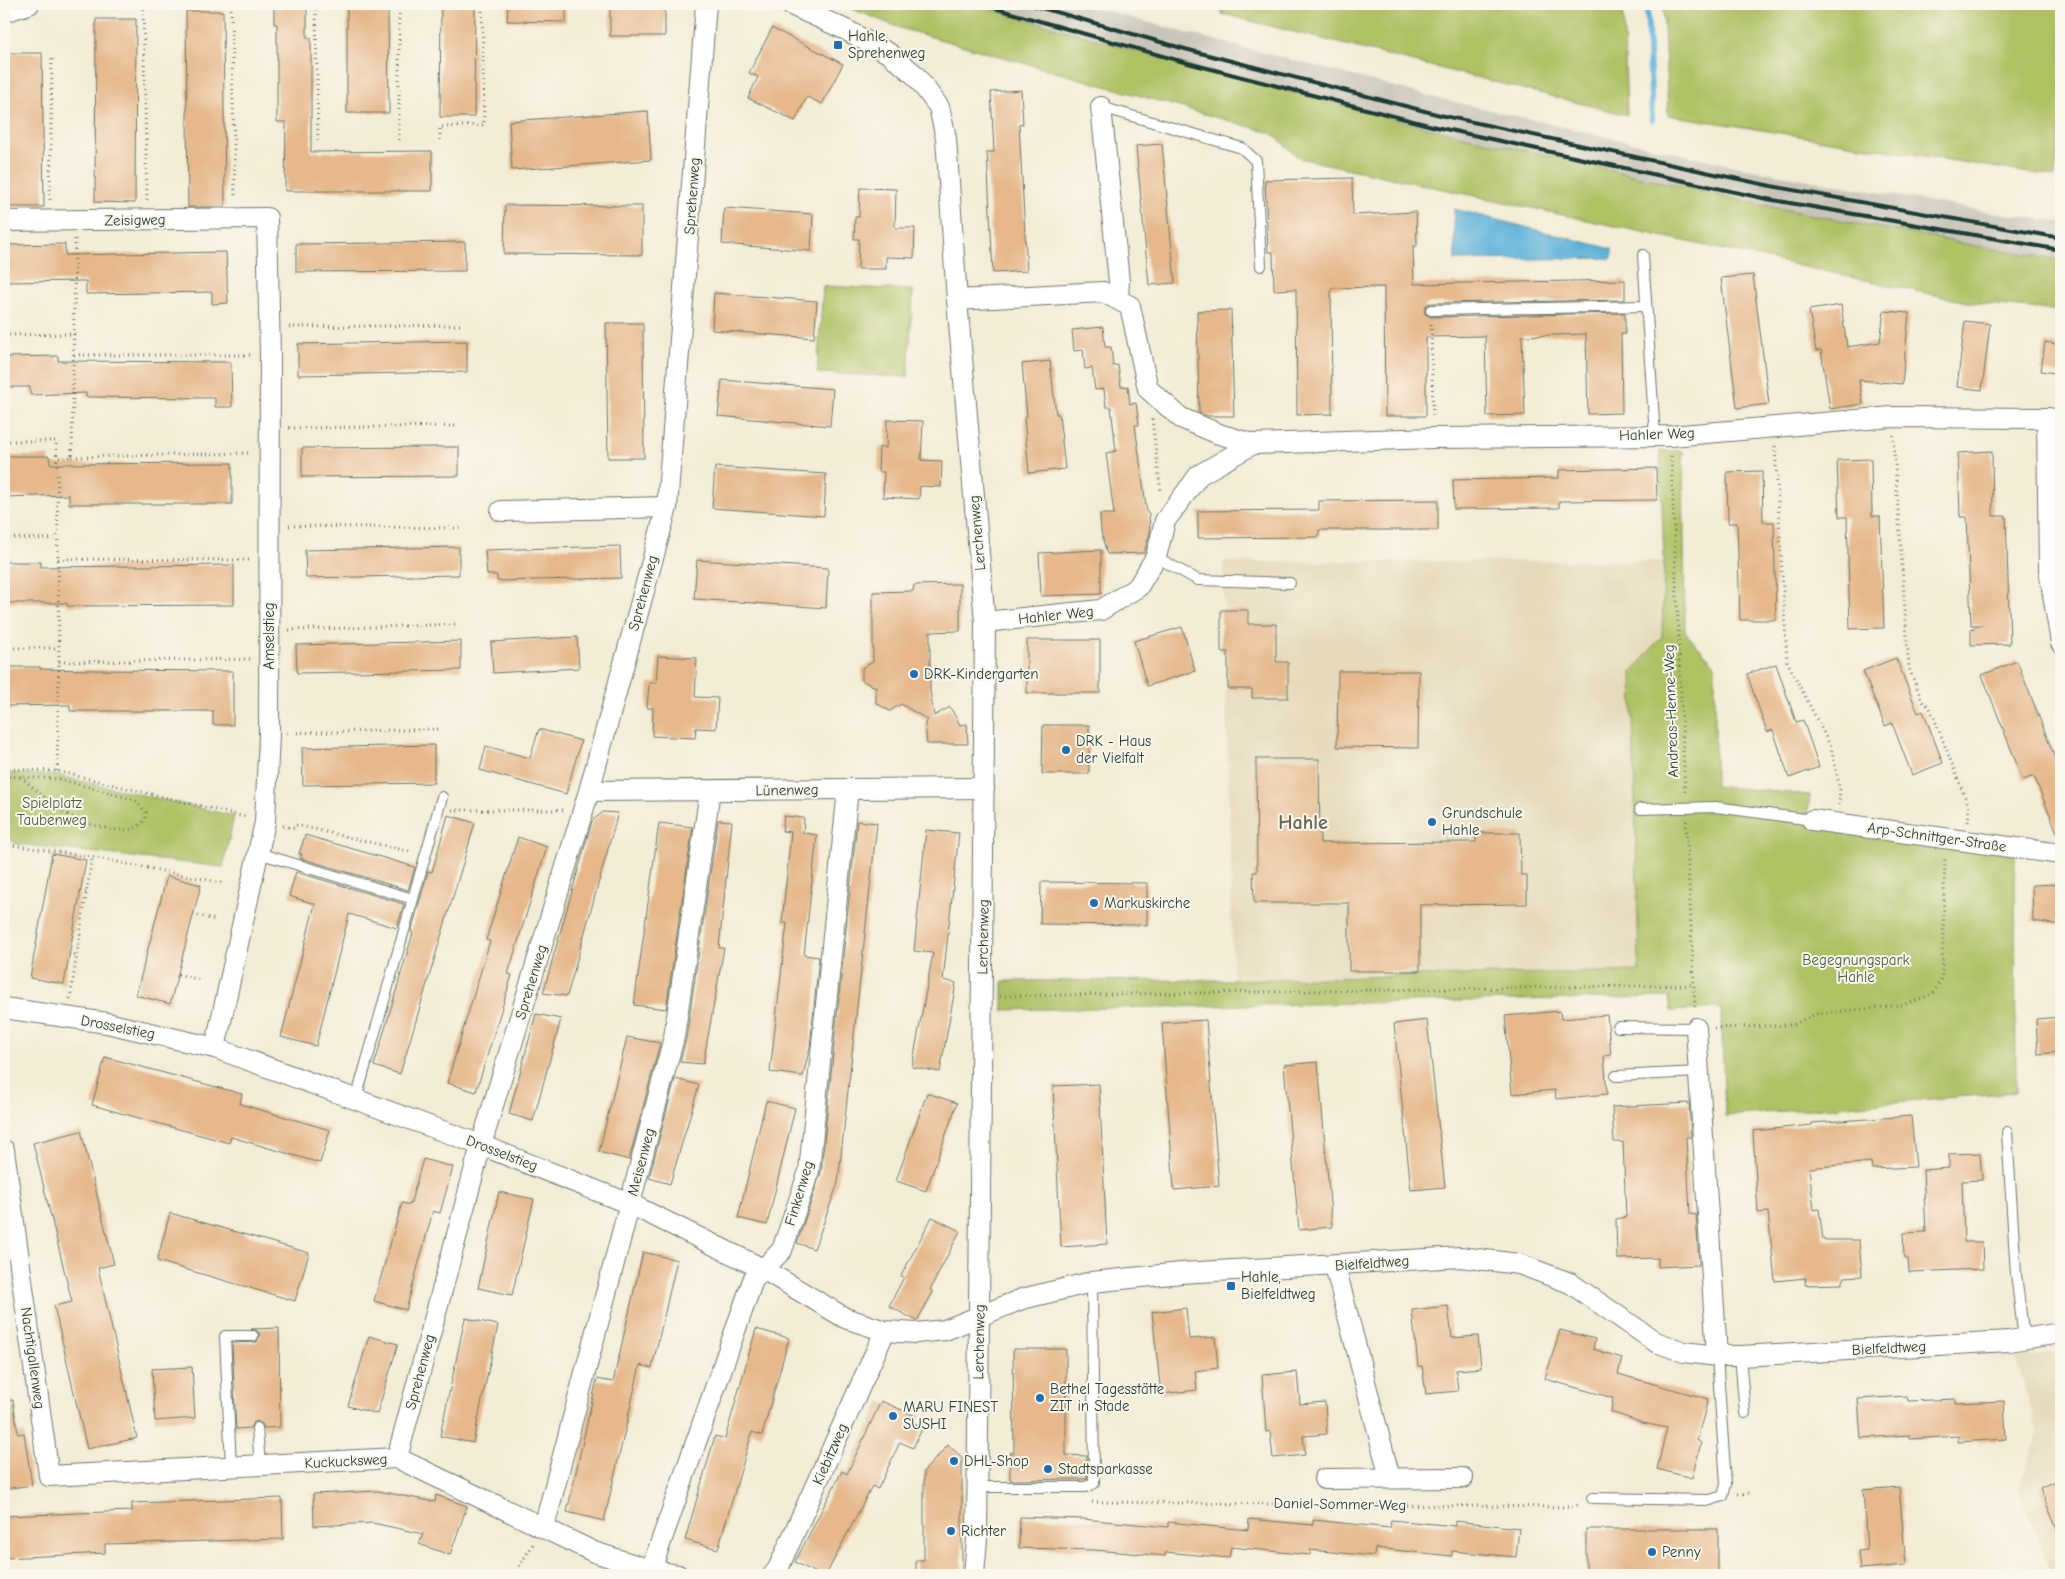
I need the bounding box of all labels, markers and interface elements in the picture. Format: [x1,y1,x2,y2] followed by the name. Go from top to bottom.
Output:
[848,27,925,62] place label: Hahle, Sprehenweg
[832,39,844,51] marker: Hahle, Sprehenweg
[680,157,704,235] street label: Sprehenweg
[104,210,166,230] street label: Zeisigweg
[1619,424,1695,444] street label: Hahler Weg
[965,495,989,571] street label: Lerchenweg
[624,553,662,633] street label: Sprehenweg
[260,602,278,670] street label: Amselstieg
[1017,602,1095,628] street label: Hahler Weg
[1660,644,1682,778] street label: Andreas-Henne-Weg
[924,665,1039,683] place label: DRK-Kindergarten
[908,668,920,680] marker: DRK-Kindergarten
[1076,732,1151,767] place label: DRK - Haus der Vielfalt
[1060,744,1072,756] marker: DRK - Haus der Vielfalt
[755,780,819,800] street label: Lünenweg
[17,794,87,829] park label: Spielplatz Taubenweg
[1442,804,1523,839] place label: Grundschule Hahle
[1278,811,1328,834] district label: Hahle
[1426,816,1438,828] marker: Grundschule Hahle
[1866,818,2008,856] street label: Arp-Schnittger-Straße
[1104,894,1191,912] place label: Markuskirche
[1088,897,1100,909] marker: Markuskirche
[973,899,993,975] street label: Lerchenweg
[511,942,551,1022] street label: Sprehenweg
[1802,951,1911,986] park label: Begegnungspark Hahle
[79,1011,157,1043] street label: Drosselstieg
[623,1126,659,1198] street label: Meisenweg
[463,1131,541,1175] street label: Drosselstieg
[781,1158,817,1228] street label: Finkenweg
[1334,1251,1410,1275] street label: Bielfeldtweg
[1241,1268,1316,1303] place label: Hahle, Bielfeldtweg
[1225,1280,1237,1292] marker: Hahle, Bielfeldtweg
[969,1304,989,1380] street label: Lerchenweg
[17,1306,49,1410] street label: Nachtigallenweg
[401,1332,439,1412] street label: Sprehenweg
[1851,1337,1927,1359] street label: Bielfeldtweg
[1050,1380,1165,1415] place label: Bethel Tagesstätte ZIT in Stade
[1034,1392,1046,1404] marker: Bethel Tagesstätte ZIT in Stade
[903,1398,998,1433] place label: MARU FINEST SUSHI
[887,1410,899,1422] marker: MARU FINEST SUSHI
[808,1420,852,1488] street label: Kiebitzweg
[304,1450,388,1472] street label: Kuckucksweg
[964,1452,1029,1470] place label: DHL-Shop
[948,1455,960,1467] marker: DHL-Shop
[1058,1460,1153,1478] place label: Stadtsparkasse
[1042,1463,1054,1475] marker: Stadtsparkasse
[1274,1494,1406,1514] street label: Daniel-Sommer-Weg
[961,1522,1006,1540] place label: Richter
[945,1525,957,1537] marker: Richter
[1662,1543,1701,1561] place label: Penny
[1646,1546,1658,1558] marker: Penny

